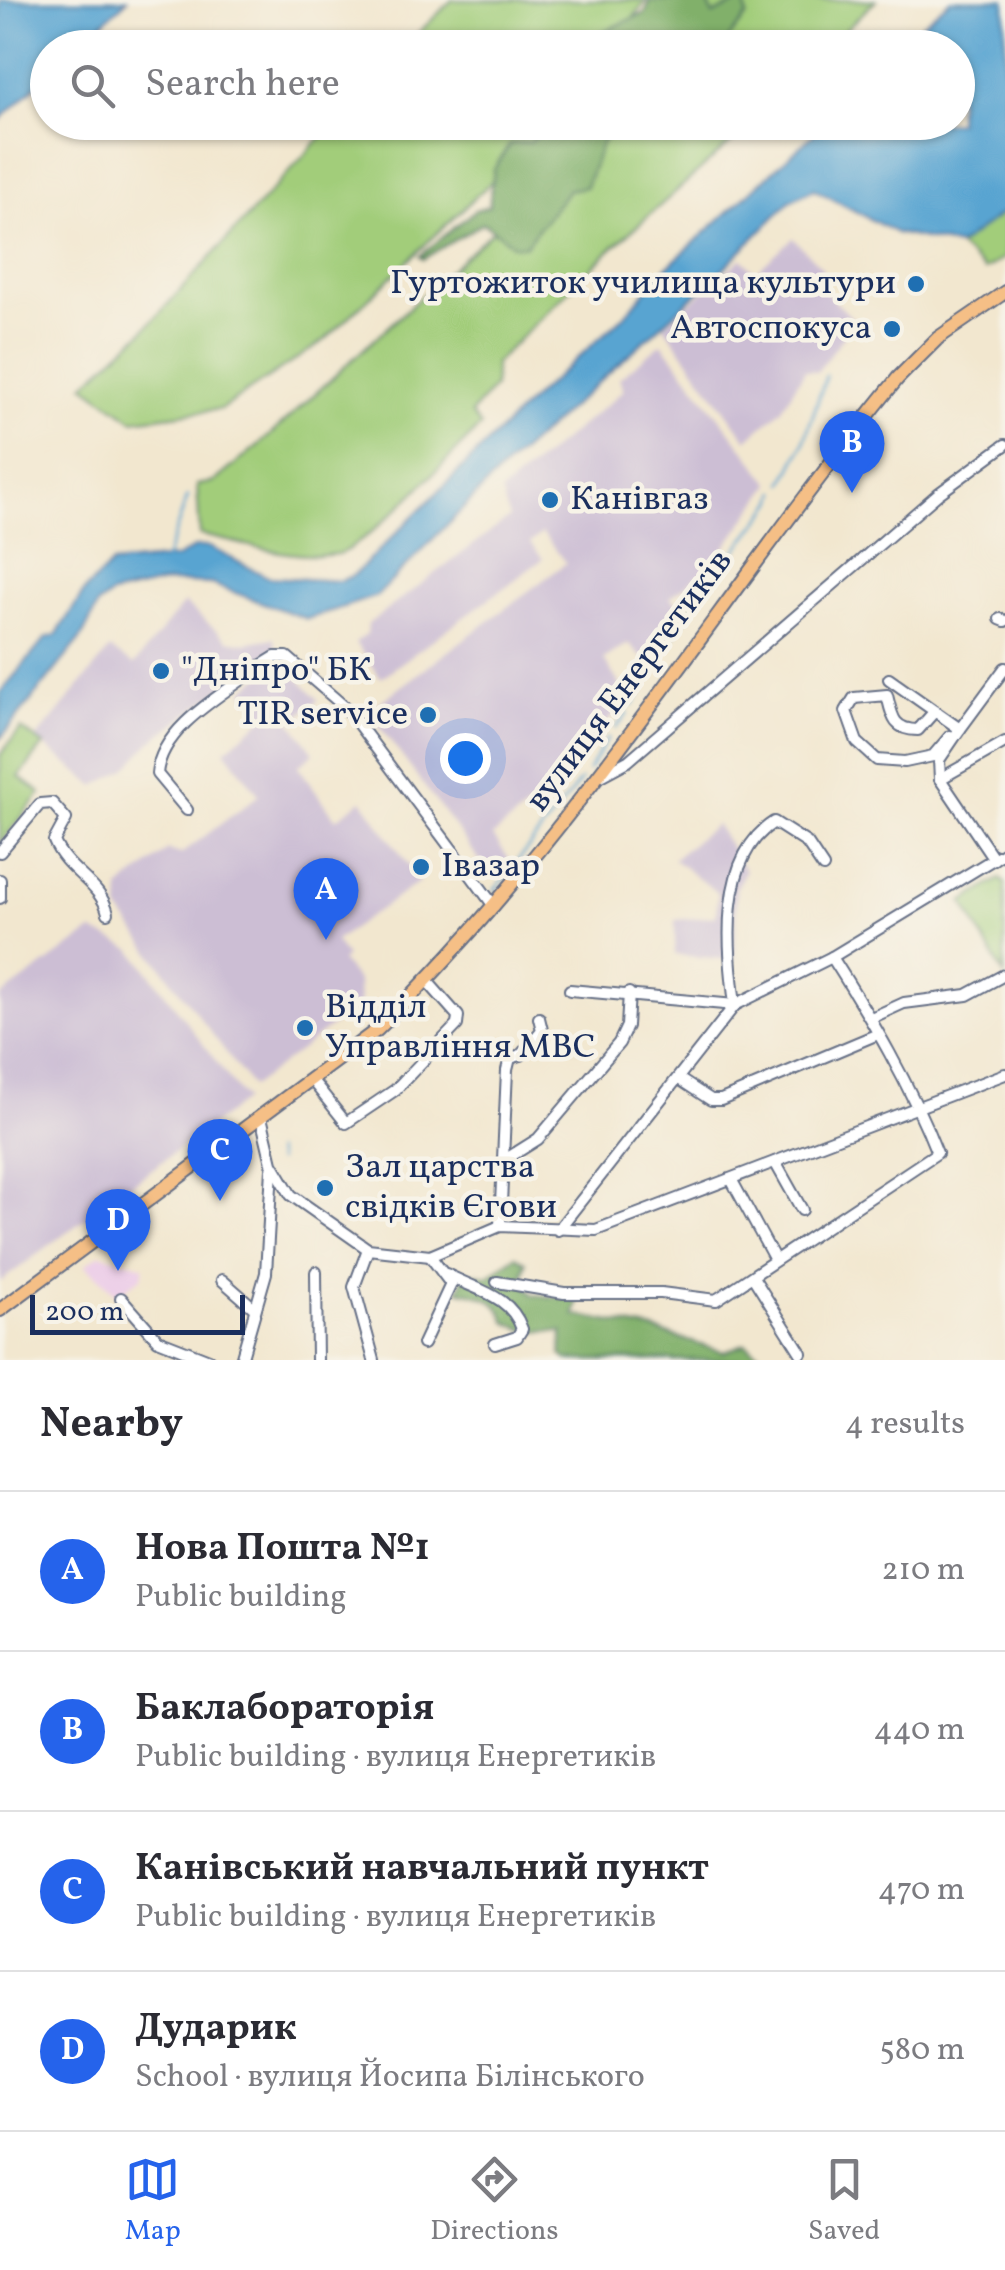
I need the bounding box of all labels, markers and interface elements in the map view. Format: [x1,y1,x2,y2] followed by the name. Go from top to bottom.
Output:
[30,30,975,140] search box
[65,58,120,113] icon: search
[145,59,340,112] text: Search here
[390,260,896,308] place label: Гуртожиток училища культури
[905,273,927,295] marker: Гуртожиток училища культури
[670,305,872,353] place label: Автоспокуса
[881,318,903,340] marker: Автоспокуса
[820,410,884,493] pin: B
[570,476,709,524] place label: Канівгаз
[539,489,561,511] marker: Канівгаз
[515,540,745,822] street label: вулиця Енергетиків
[181,647,372,695] place label: "Дніпро" БК
[150,660,172,682] marker: "Дніпро" БК
[238,691,408,739] place label: TIR service
[417,704,439,726] marker: TIR service
[440,733,491,784] your location
[441,843,540,891] place label: Івазар
[410,856,432,878] marker: Івазар
[294,858,358,940] pin: A
[325,984,596,1072] place label: Відділ Управління МВС
[294,1017,316,1039] marker: Відділ Управління МВС
[188,1118,252,1201] pin: C
[345,1144,557,1232] place label: Зал царства свідків Єгови
[314,1177,336,1199] marker: Зал царства свідків Єгови
[86,1188,150,1271] pin: D
[30,1290,245,1334] scale bar
[45,1293,124,1332] text: 200 m
[40,1396,183,1455] text: Nearby
[845,1403,965,1447] text: 4 results
[135,1523,430,1576] text: Нова Пошта №1
[61,1549,84,1593] text: A
[881,1549,965,1593] text: 210 m
[135,1576,347,1620] text: Public building
[135,1683,434,1736] text: Баклабораторія
[62,1709,83,1753] text: B
[873,1709,965,1753] text: 440 m
[135,1736,656,1780] text: Public building · вулиця Енергетиків
[135,1843,709,1896] text: Канівський навчальний пункт
[62,1869,83,1913] text: C
[878,1869,965,1913] text: 470 m
[135,1896,656,1940] text: Public building · вулиця Енергетиків
[135,2003,297,2056] text: Дударик
[61,2029,84,2073] text: D
[879,2029,965,2073] text: 580 m
[135,2056,645,2100] text: School · вулиця Йосипа Білінського
[125,2152,181,2251] tab: Map
[430,2152,559,2251] tab: Directions
[808,2152,880,2251] tab: Saved

